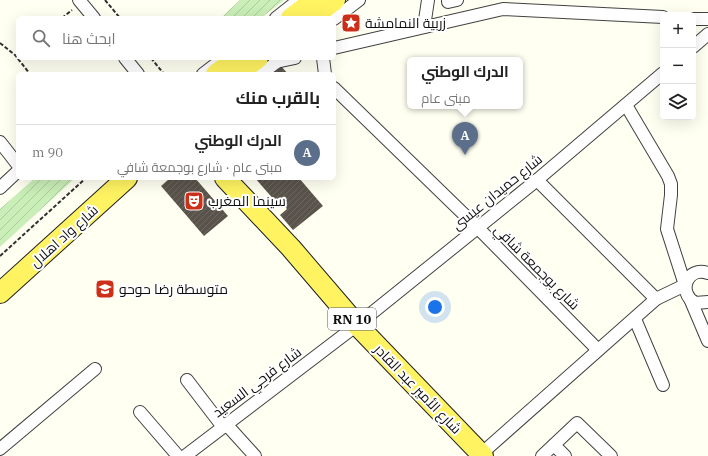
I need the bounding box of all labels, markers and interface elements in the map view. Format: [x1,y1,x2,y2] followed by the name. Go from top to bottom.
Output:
[340,12,362,34] place icon: زربية النمامشة
[660,12,696,120] map controls
[660,12,696,48] button: +
[365,14,446,32] place label: زربية النمامشة
[16,16,336,60] search box
[30,27,52,49] icon: search
[62,29,116,48] text: ابحث هنا
[660,48,696,84] button: −
[407,57,523,109] popup
[421,62,509,81] text: الدرك الوطني
[660,84,696,120] button: layers
[236,87,320,109] text: بالقرب منك
[421,90,471,107] text: مبنى عام
[452,122,478,155] pin: A
[194,131,282,150] text: الدرك الوطني
[32,144,63,161] text: 90 m
[302,144,312,161] text: A
[448,150,546,234] street label: شارع حميدان عيسى
[117,159,282,176] text: مبنى عام · شارع بوجمعة شافي
[183,190,205,212] theatre icon: سينما المغرب
[208,192,286,210] place label: سينما المغرب
[26,201,102,271] street label: شارع واد اهلال
[488,221,583,316] street label: شارع بوجمعة شافي
[94,278,116,300] school or university icon: متوسطة رضا حوحو
[119,280,228,298] place label: متوسطة رضا حوحو
[425,297,445,317] your location
[328,308,376,330] road number: RN 10
[370,340,465,438] street label: شارع الأمير عبد القادر
[209,343,307,424] street label: شارع فرحي السعيد

